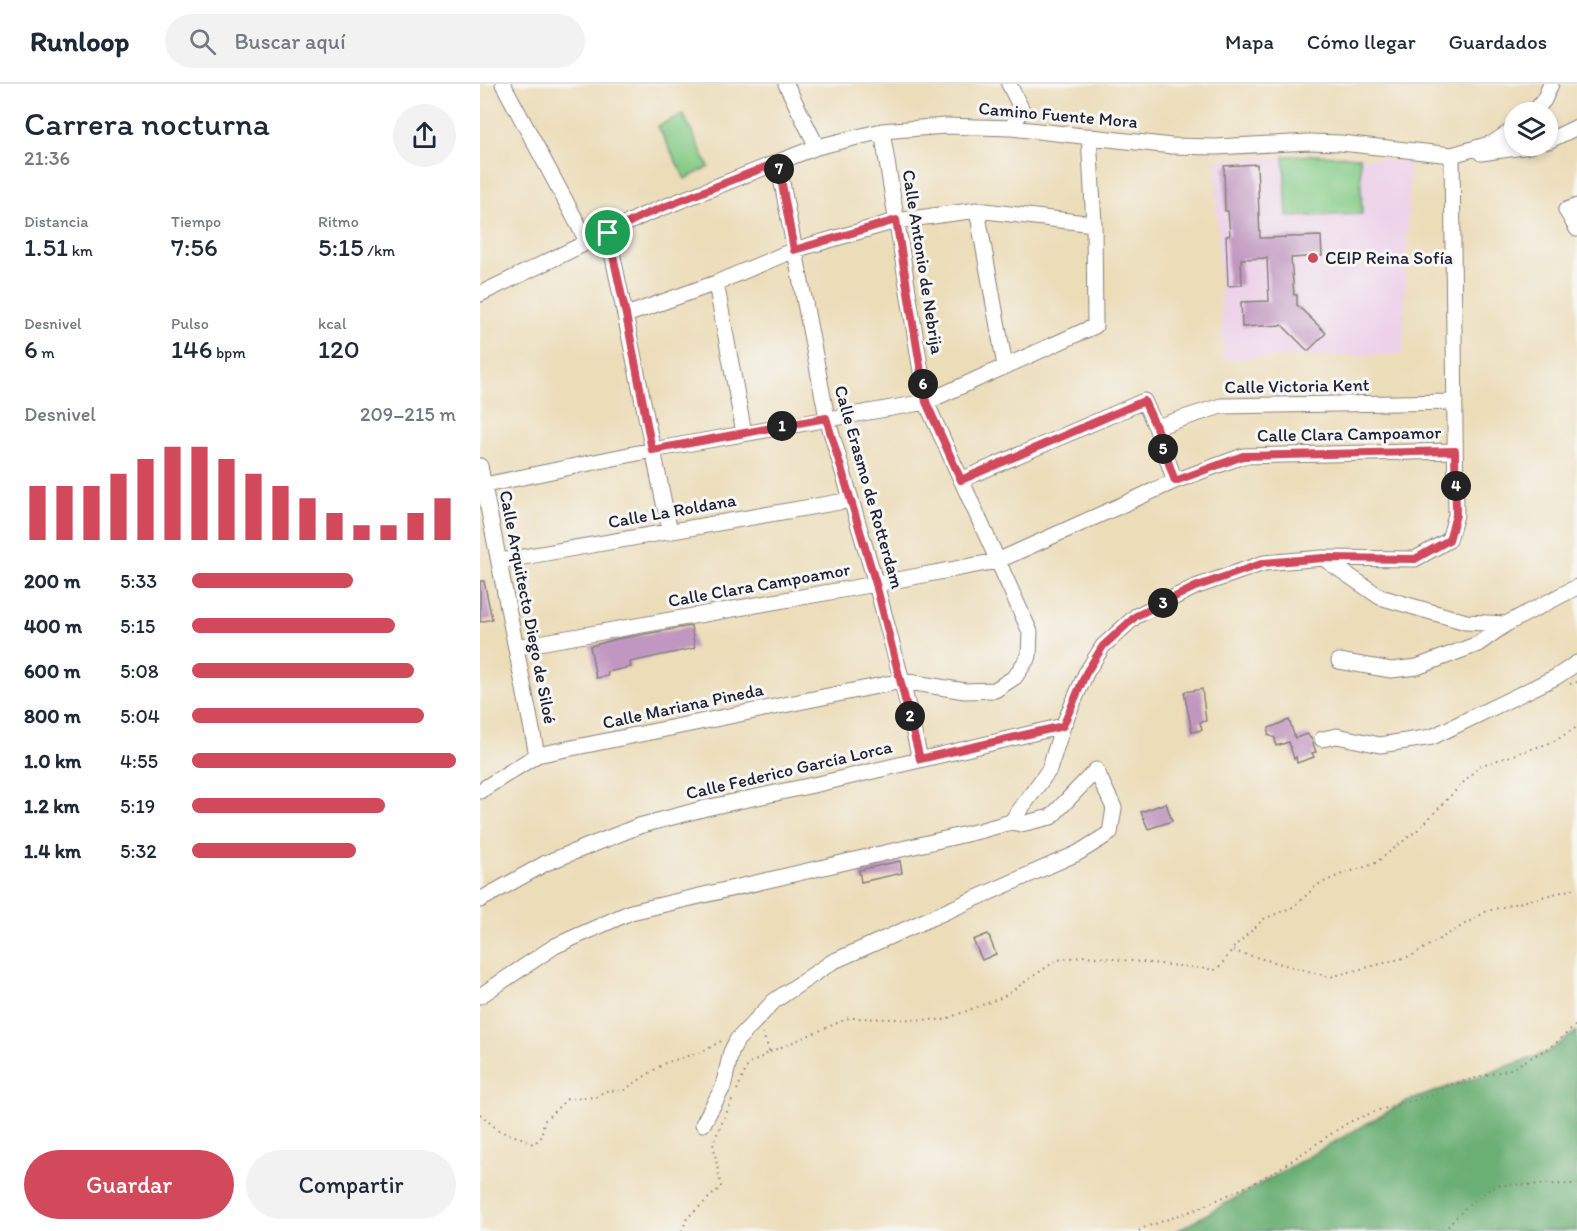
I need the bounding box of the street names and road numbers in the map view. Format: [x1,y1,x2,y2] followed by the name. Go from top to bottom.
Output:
[977,97,1139,133] street label: Camino Fuente Mora
[898,168,949,357] street label: Calle Antonio de Nebrija
[1224,374,1370,398] street label: Calle Victoria Kent
[829,383,909,591] street label: Calle Erasmo de Rotterdam
[1257,421,1442,447] street label: Calle Clara Campoamor
[495,488,561,726] street label: Calle Arquitecto Diego de Siloé
[606,489,738,533] street label: Calle La Roldana
[666,558,852,612] street label: Calle Clara Campoamor
[601,678,766,734] street label: Calle Mariana Pineda
[684,735,895,804] street label: Calle Federico García Lorca

